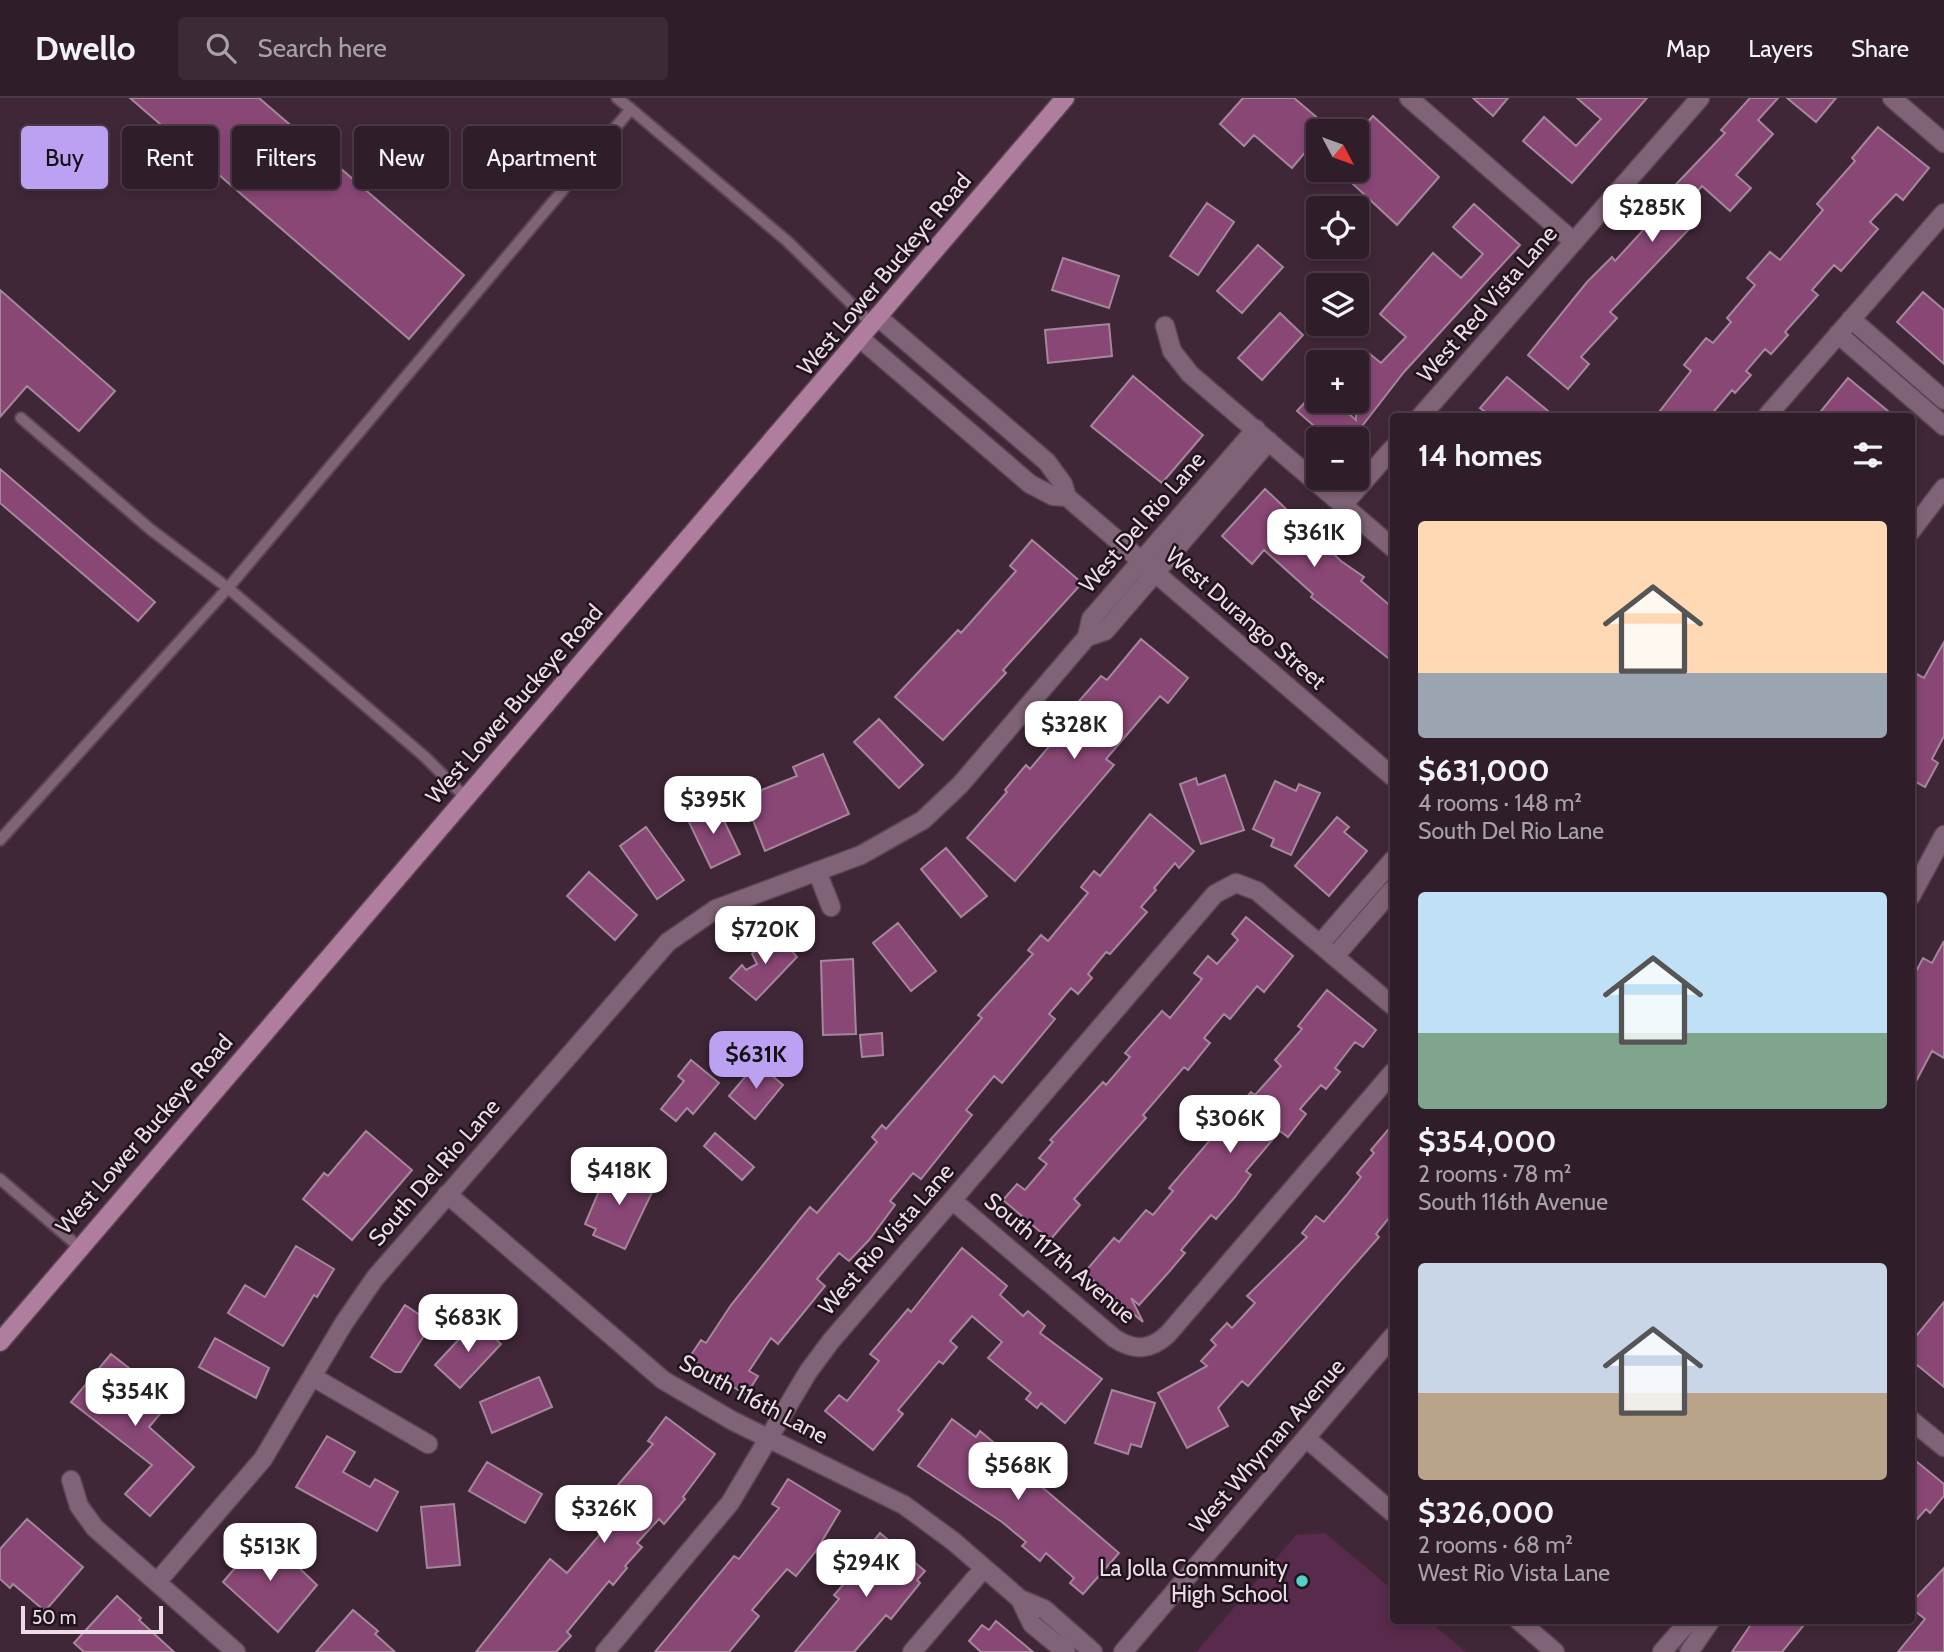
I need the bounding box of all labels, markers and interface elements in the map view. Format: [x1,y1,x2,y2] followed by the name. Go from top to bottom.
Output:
[178,17,668,80] search box
[35,28,136,68] text: Dwello
[202,29,240,67] icon: search
[258,32,387,64] text: Search here
[1666,34,1710,63] text: Map
[1748,34,1813,63] text: Layers
[1851,34,1909,63] text: Share
[1306,119,1368,182] north arrow
[1306,119,1369,490] map controls
[21,126,108,189] chip: Buy
[122,126,218,189] chip: Rent
[232,126,340,189] chip: Filters
[354,126,449,189] chip: New
[463,126,621,189] chip: Apartment
[791,167,977,381] street label: West Lower Buckeye Road
[1603,184,1701,244] pin: $285K
[1619,193,1685,221] text: $285K
[1306,196,1369,259] button: locate
[1411,220,1563,388] street label: West Red Vista Lane
[1306,273,1369,336] button: layers
[1306,350,1369,413] button: +
[1306,427,1369,490] button: −
[1849,436,1887,474] icon: filters
[1418,437,1542,474] text: 14 homes
[1073,446,1211,598] street label: West Del Rio Lane
[1265,510,1363,569] pin: $361K
[1283,518,1345,546] text: $361K
[1160,541,1332,695] street label: West Durango Street
[1590,566,1716,692] icon: home
[420,598,608,810] street label: West Lower Buckeye Road
[1025,702,1123,761] pin: $328K
[1041,710,1107,738] text: $328K
[1418,752,1550,789] text: $631,000
[664,776,762,836] pin: $395K
[680,785,746,813] text: $395K
[1418,789,1582,817] text: 4 rooms · 148 m²
[1418,817,1604,845] text: South Del Rio Lane
[716,906,814,966] pin: $720K
[731,915,799,943] text: $720K
[1590,937,1716,1063] icon: home
[50,1028,238,1240] street label: West Lower Buckeye Road
[707,1032,805,1091] pin: $631K
[725,1040,787,1068] text: $631K
[362,1092,506,1251] street label: South Del Rio Lane
[1181,1096,1279,1155] pin: $306K
[1195,1104,1265,1132] text: $306K
[1418,1123,1557,1160] text: $354,000
[570,1148,668,1207] pin: $418K
[587,1156,651,1184] text: $418K
[812,1157,960,1321] street label: West Rio Vista Lane
[1418,1160,1572,1188] text: 2 rooms · 78 m²
[979,1187,1141,1329] street label: South 117th Avenue
[1418,1188,1608,1216] text: South 116th Avenue
[419,1294,517,1354] pin: $683K
[435,1303,501,1331] text: $683K
[1590,1308,1716,1434] icon: home
[675,1348,833,1450] street label: South 116th Lane
[1183,1353,1351,1539] street label: West Whyman Avenue
[86,1368,184,1428] pin: $354K
[102,1377,168,1405] text: $354K
[969,1442,1067,1502] pin: $568K
[985,1451,1051,1479] text: $568K
[555,1486,653,1545] pin: $326K
[571,1494,637,1522] text: $326K
[1418,1494,1555,1531] text: $326,000
[221,1524,319,1583] pin: $513K
[1418,1531,1573,1559] text: 2 rooms · 68 m²
[240,1532,301,1560] text: $513K
[817,1540,915,1599] pin: $294K
[832,1548,900,1576] text: $294K
[1099,1554,1289,1608] place label: La Jolla Community High School
[1418,1559,1610,1587] text: West Rio Vista Lane
[1294,1573,1310,1589] marker: La Jolla Community High School
[21,1603,163,1635] scale bar
[32,1606,76,1629] text: 50 m

